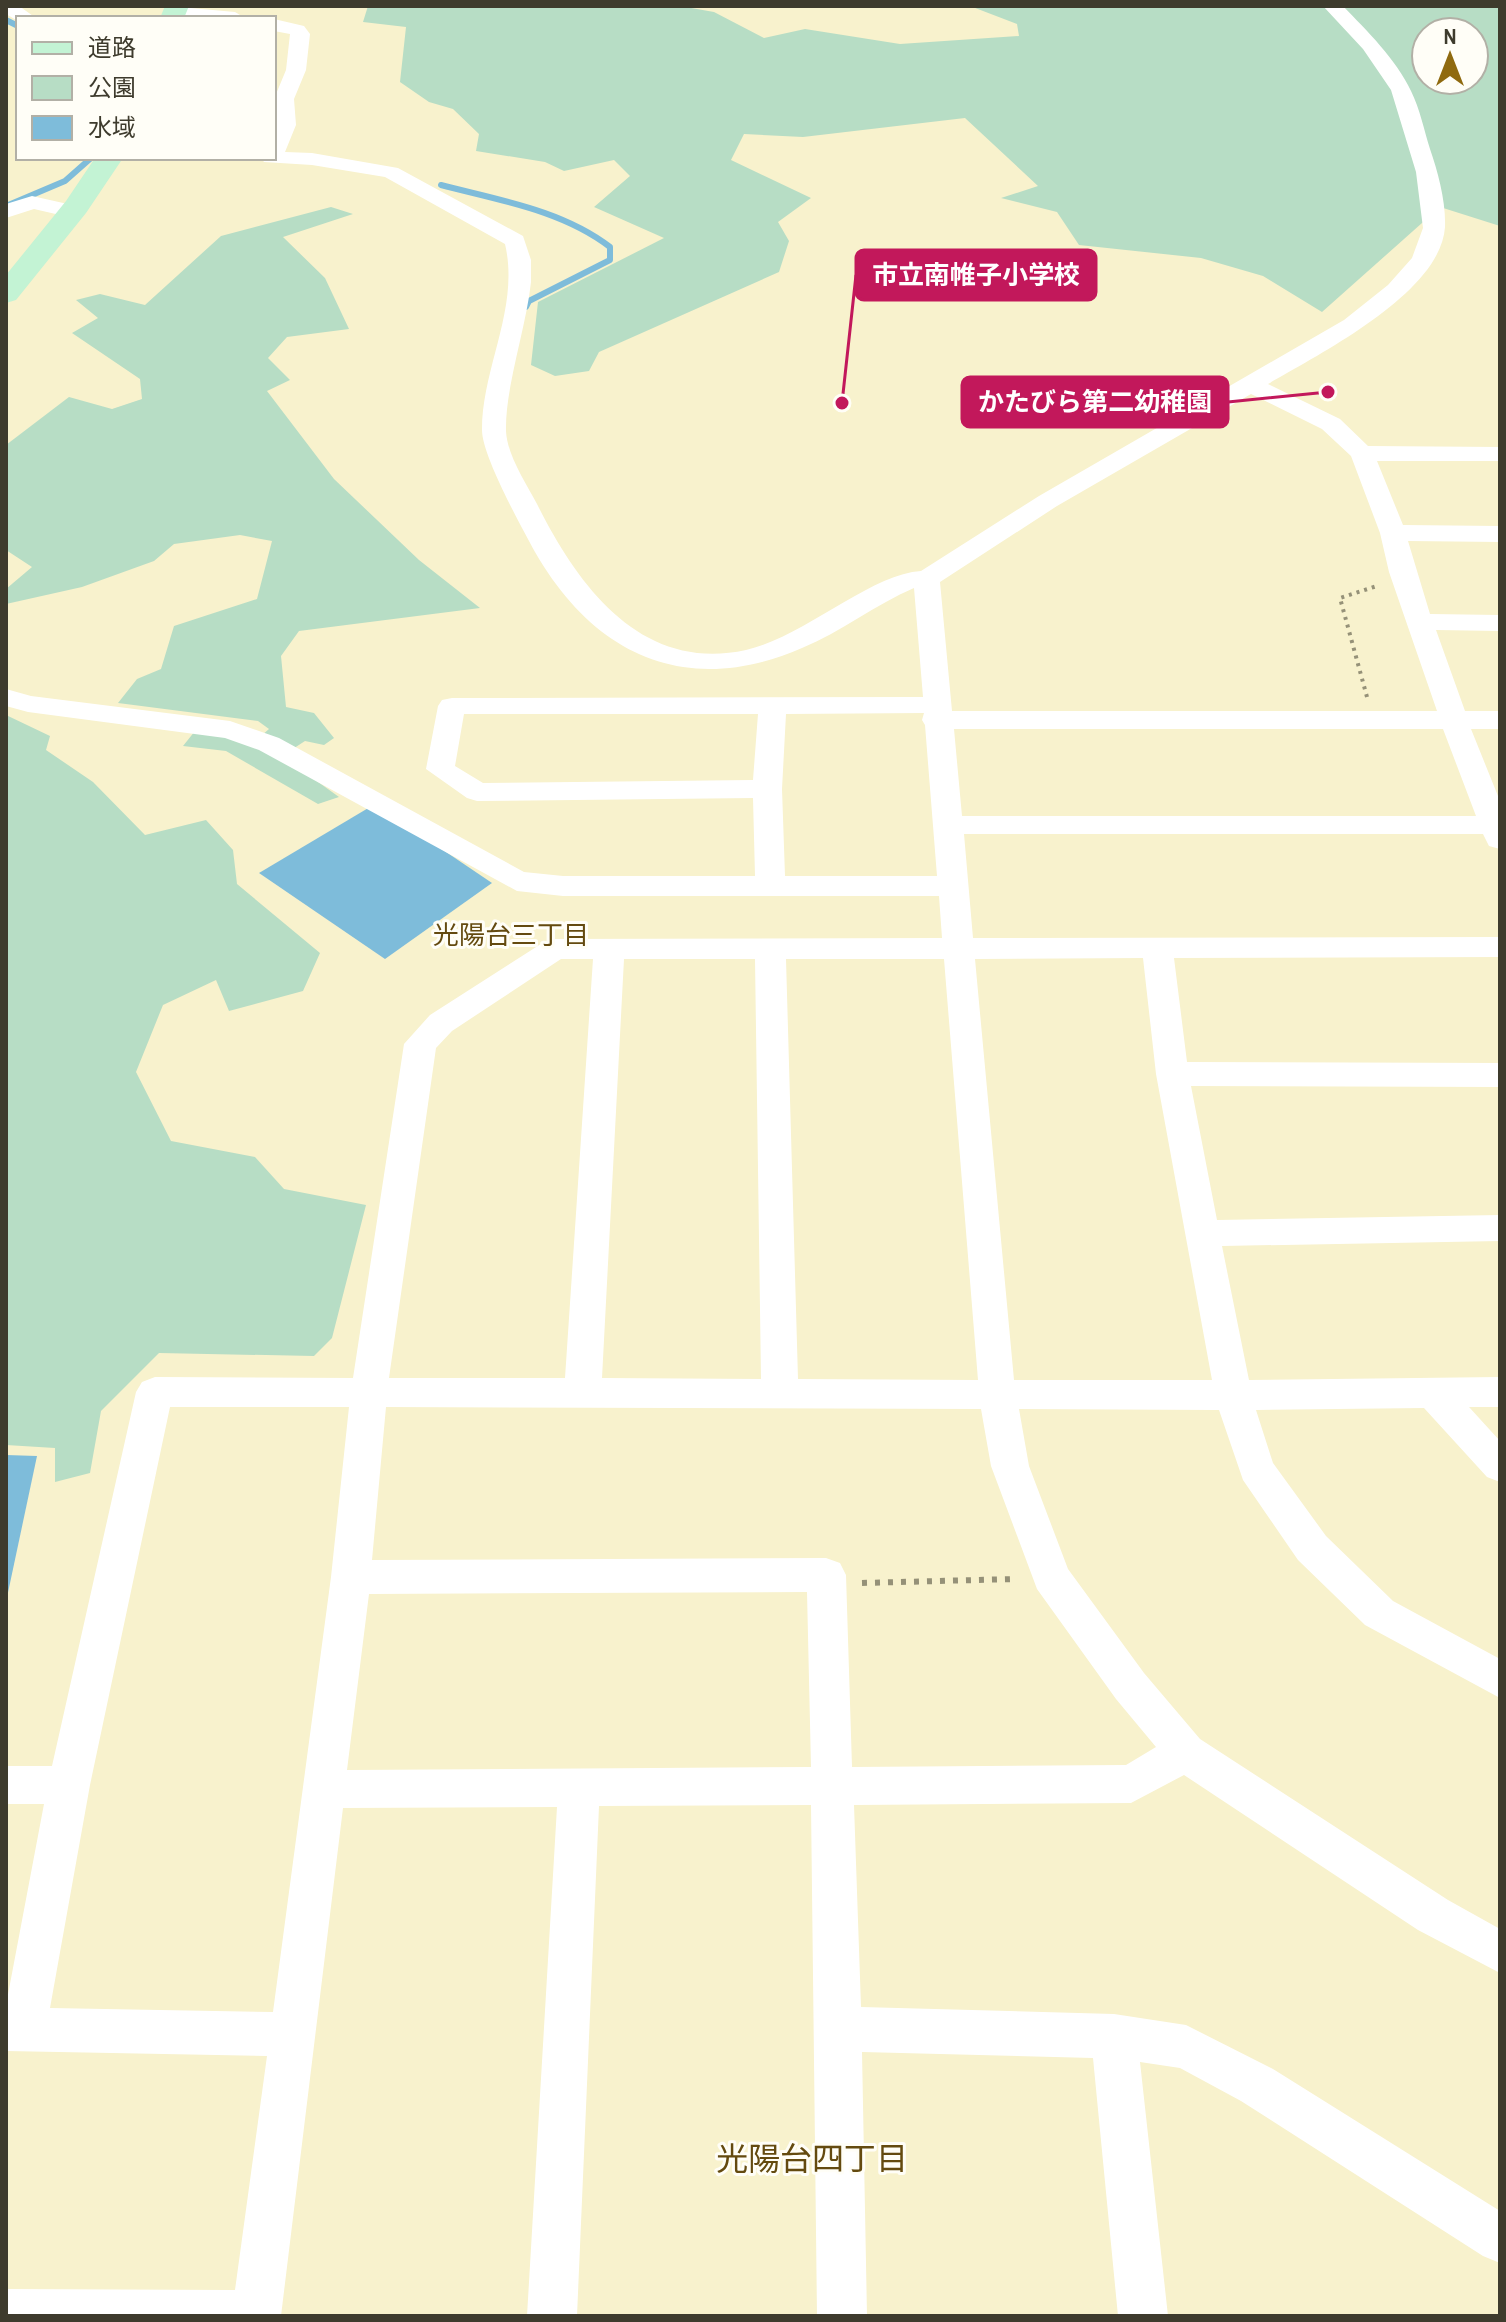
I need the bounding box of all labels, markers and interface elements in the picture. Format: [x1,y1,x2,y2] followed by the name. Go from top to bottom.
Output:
[16,16,276,160] legend
[1410,16,1490,96] north arrow
[1443,21,1457,51] text: N
[88,31,136,63] text: 道路
[88,71,136,103] text: 公園
[88,111,136,143] text: 水域
[856,250,1096,300] callout: 市立南帷子小学校
[872,257,1080,292] text: 市立南帷子小学校
[962,377,1228,427] callout: かたびら第二幼稚園
[978,384,1212,419] text: かたびら第二幼稚園
[433,917,589,952] district label: 光陽台三丁目
[716,2137,908,2180] district label: 光陽台四丁目

